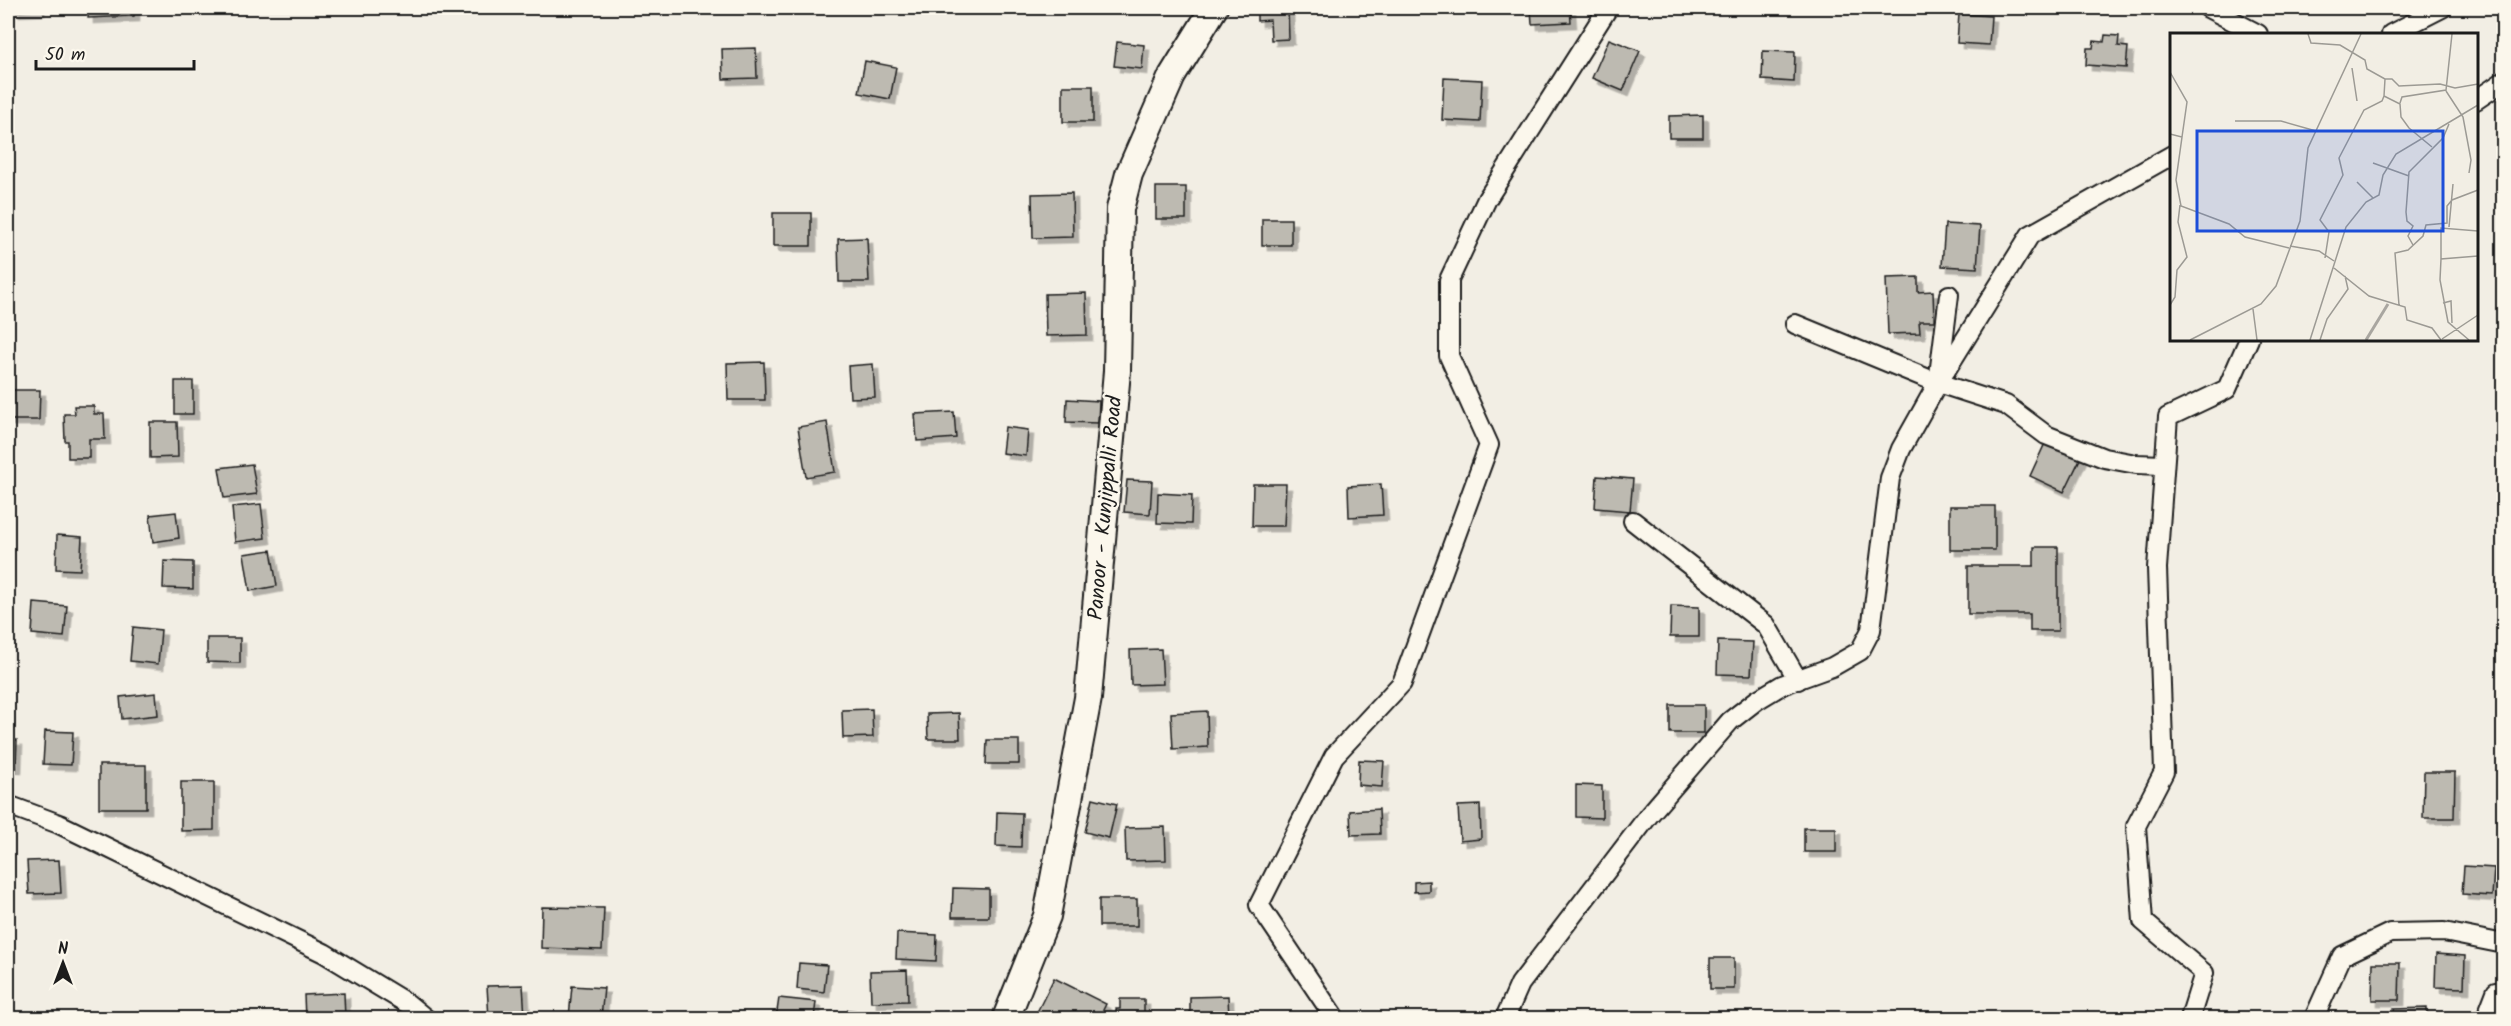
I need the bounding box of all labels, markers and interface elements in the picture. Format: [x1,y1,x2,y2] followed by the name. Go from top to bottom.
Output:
[36,33,194,71] scale bar
[2170,33,2478,340] inset map
[45,41,85,70] text: 50 m
[1080,394,1132,621] street label: Panoor - Kunjippalli Road
[33,933,93,993] north arrow
[58,937,68,962] text: N

